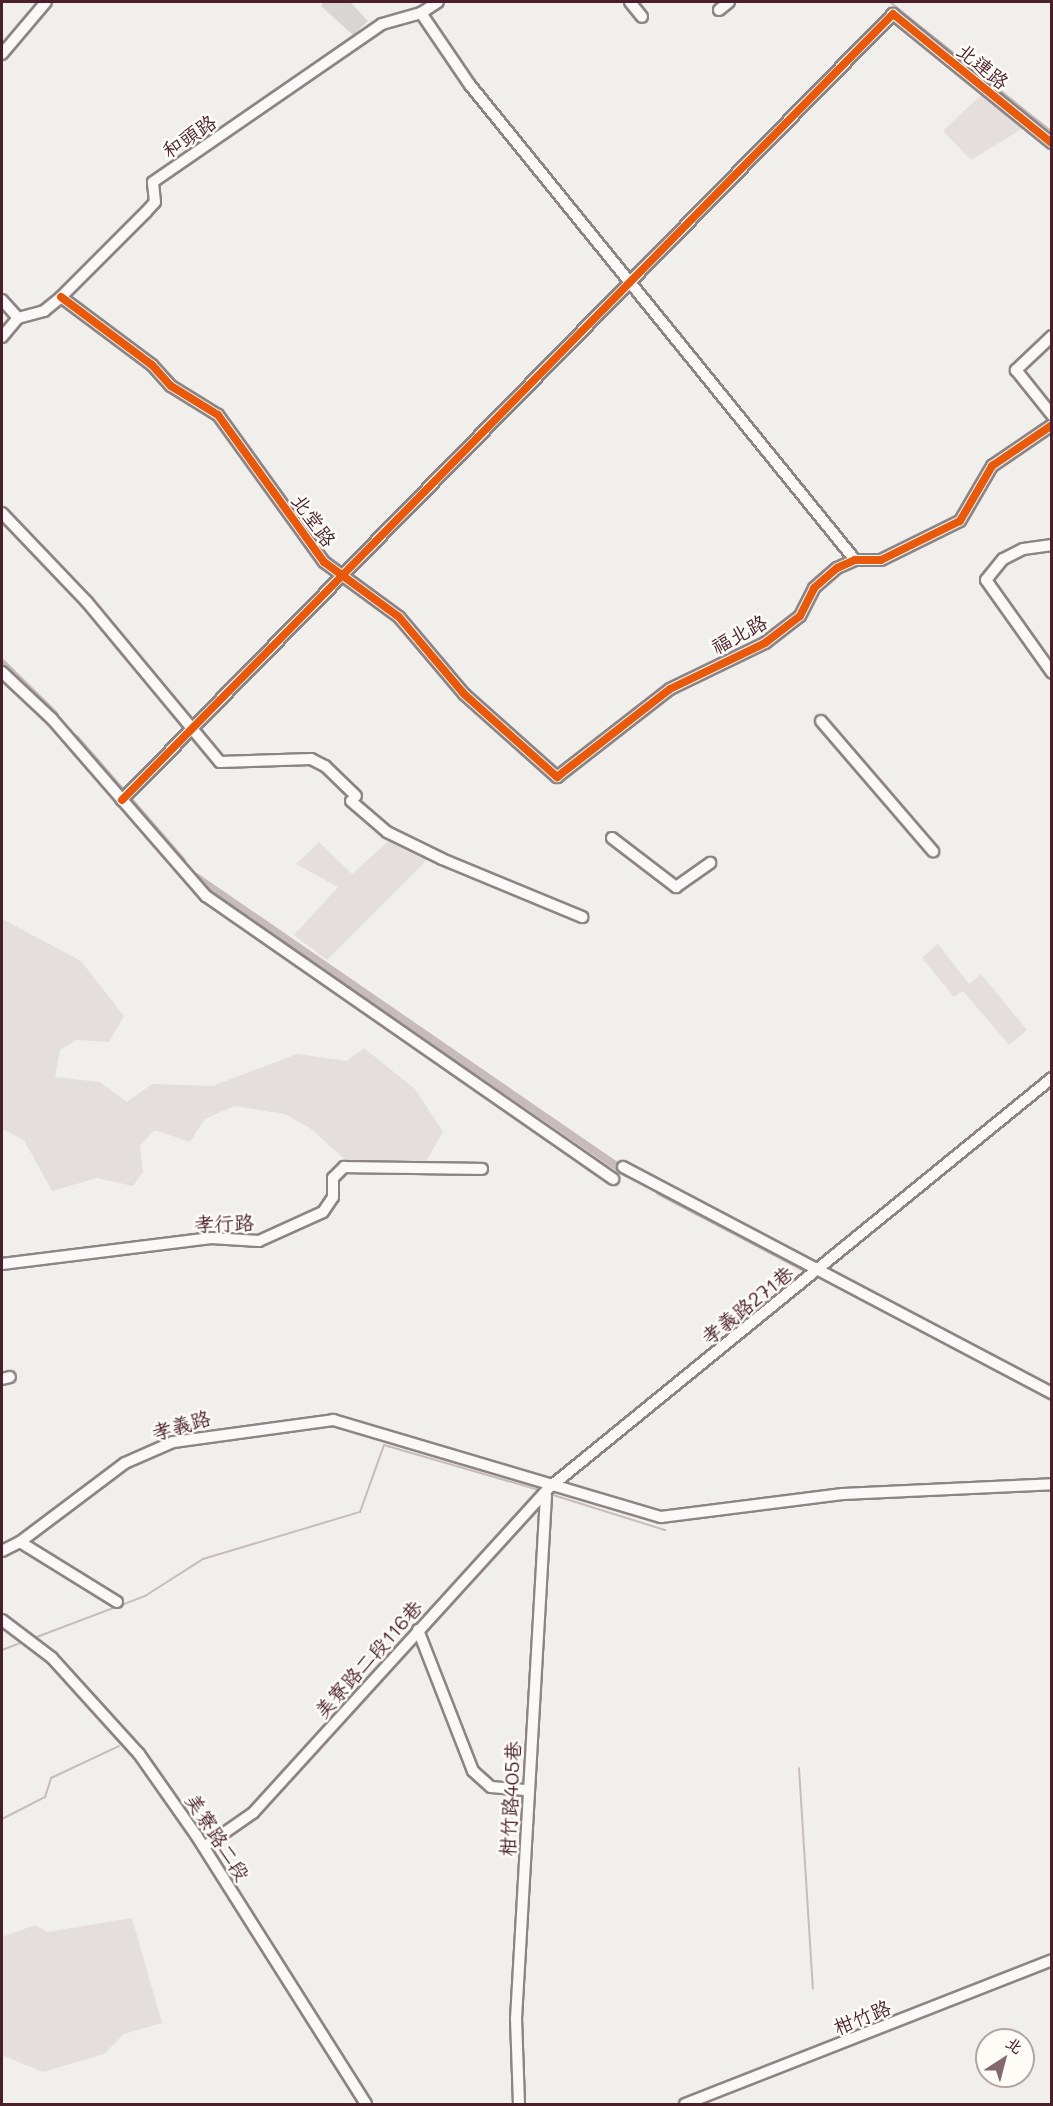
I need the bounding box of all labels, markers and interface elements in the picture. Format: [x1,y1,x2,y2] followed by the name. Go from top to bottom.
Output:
[952,38,1014,94] street label: 北連路
[157,109,221,163] street label: 和頭路
[287,489,341,551] street label: 北堂路
[707,609,771,659] street label: 福北路
[194,1210,254,1236] street label: 孝行路
[696,1261,798,1349] street label: 孝義路271巷
[149,1405,213,1445] street label: 孝義路
[309,1595,427,1723] street label: 美寮路二段116巷
[495,1741,525,1857] street label: 柑竹路405巷
[181,1789,255,1885] street label: 美寮路二段
[830,1995,894,2039] street label: 柑竹路
[975,2028,1035,2088] north arrow
[1002,2031,1027,2058] text: 北

